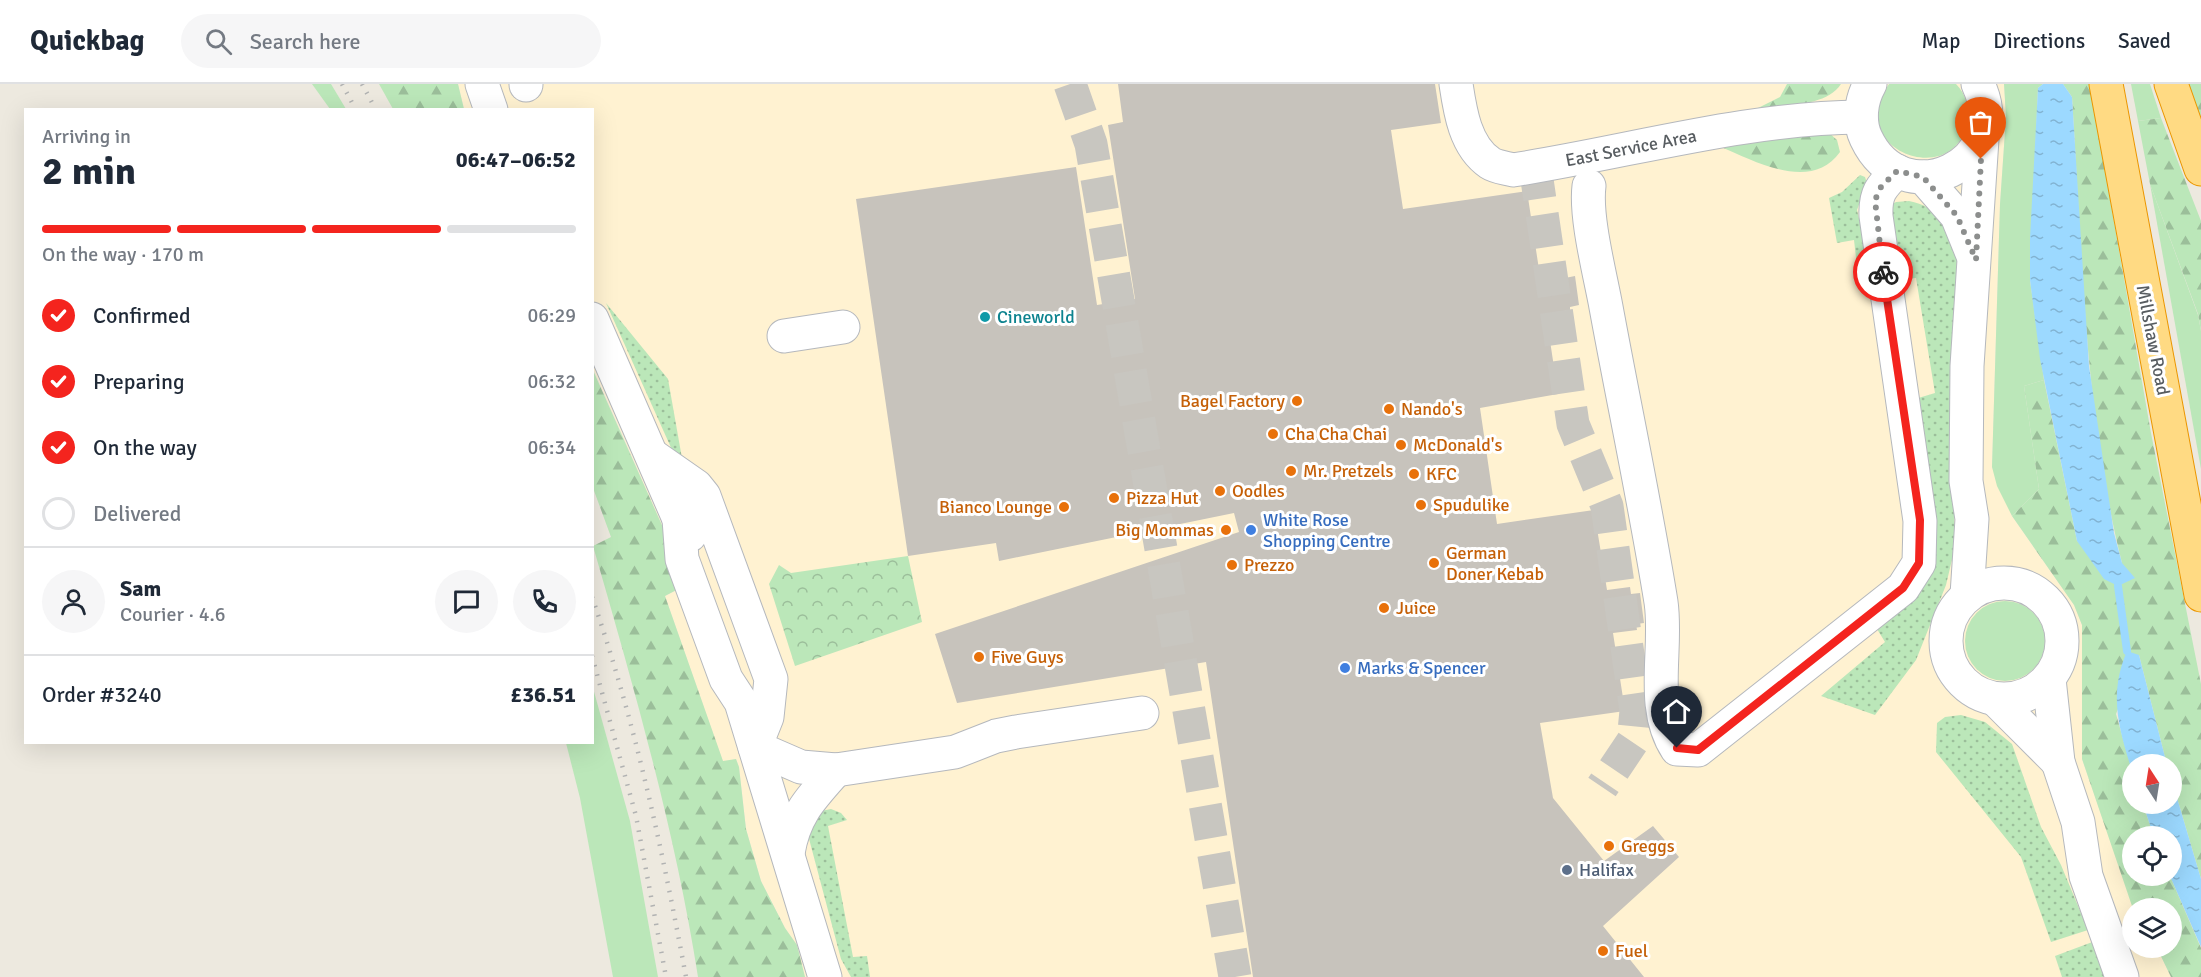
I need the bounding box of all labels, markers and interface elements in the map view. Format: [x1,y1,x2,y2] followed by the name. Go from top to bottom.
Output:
[181,14,601,68] search box
[30,24,145,58] text: Quickbag
[202,25,235,58] icon: search
[250,28,361,55] text: Search here
[1922,28,1960,54] text: Map
[1993,28,2085,54] text: Directions
[2118,28,2171,54] text: Saved
[1955,97,2006,159] pin
[1964,106,1997,139] icon: bag
[42,124,131,149] text: Arriving in
[1564,125,1698,171] street label: East Service Area
[456,146,576,173] text: 06:47–06:52
[42,147,136,195] text: 2 min
[42,242,204,267] text: On the way · 170 m
[1853,242,1913,302] courier
[1867,256,1900,289] icon: bike
[2132,283,2174,397] street label: Millshaw Road
[42,299,75,332] icon: check
[93,302,191,329] text: Confirmed
[527,303,576,328] text: 06:29
[997,306,1075,328] place label: Cineworld
[978,310,992,324] marker: Cineworld
[42,365,75,398] icon: check
[93,368,185,395] text: Preparing
[527,369,576,394] text: 06:32
[1180,390,1286,412] place label: Bagel Factory
[1290,394,1304,408] marker: Bagel Factory
[1401,398,1463,420] place label: Nando's
[1382,402,1396,416] marker: Nando's
[1285,423,1387,445] place label: Cha Cha Chai
[1266,427,1280,441] marker: Cha Cha Chai
[42,431,75,464] icon: check
[93,434,197,461] text: On the way
[1413,434,1502,456] place label: McDonald's
[527,435,576,460] text: 06:34
[1394,438,1408,452] marker: McDonald's
[1303,460,1394,482] place label: Mr. Pretzels
[1426,463,1457,485] place label: KFC
[1284,464,1298,478] marker: Mr. Pretzels
[1407,467,1421,481] marker: KFC
[1232,480,1285,502] place label: Oodles
[1213,484,1227,498] marker: Oodles
[1126,487,1199,509] place label: Pizza Hut
[1107,491,1121,505] marker: Pizza Hut
[1433,494,1510,516] place label: Spudulike
[939,496,1052,518] place label: Bianco Lounge
[1414,498,1428,512] marker: Spudulike
[93,500,181,527] text: Delivered
[1057,500,1071,514] marker: Bianco Lounge
[1263,509,1391,552] place label: White Rose Shopping Centre
[1115,519,1214,541] place label: Big Mommas
[1219,523,1233,537] marker: Big Mommas
[1244,523,1258,537] marker: White Rose Shopping Centre
[1446,542,1544,585] place label: German Doner Kebab
[1244,554,1294,576] place label: Prezzo
[1427,556,1441,570] marker: German Doner Kebab
[1225,558,1239,572] marker: Prezzo
[42,570,105,633] button: person
[435,570,498,633] button: chat
[513,570,576,633] button: phone
[120,575,161,602] text: Sam
[1396,597,1436,619] place label: Juice
[1377,601,1391,615] marker: Juice
[120,602,226,627] text: Courier · 4.6
[991,646,1064,668] place label: Five Guys
[972,650,986,664] marker: Five Guys
[1357,657,1486,679] place label: Marks & Spencer
[1338,661,1352,675] marker: Marks & Spencer
[42,681,162,708] text: Order #3240
[510,681,576,708] text: £36.51
[1651,686,1702,748] pin
[1660,695,1693,728] icon: home
[2122,754,2182,814] north arrow
[2122,754,2182,958] map controls
[2122,826,2182,886] button: locate
[1621,835,1675,857] place label: Greggs
[1602,839,1616,853] marker: Greggs
[1579,859,1634,881] place label: Halifax
[1560,863,1574,877] marker: Halifax
[2122,898,2182,958] button: layers
[1615,940,1648,962] place label: Fuel
[1596,944,1610,958] marker: Fuel

